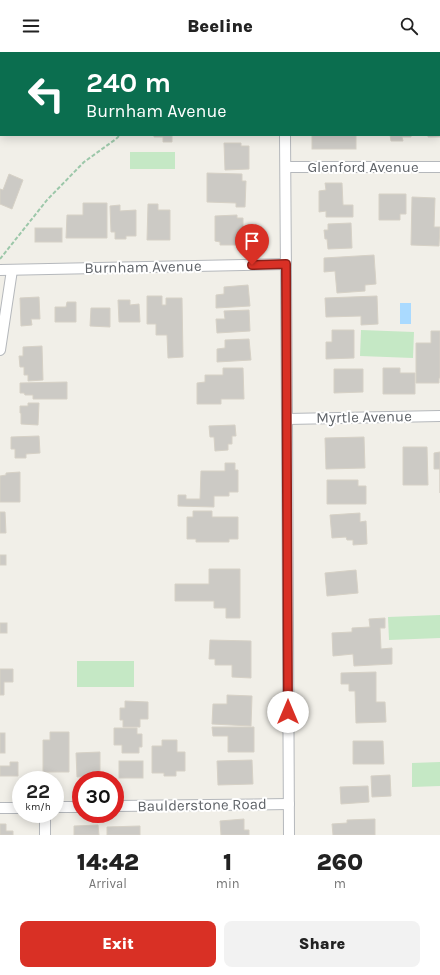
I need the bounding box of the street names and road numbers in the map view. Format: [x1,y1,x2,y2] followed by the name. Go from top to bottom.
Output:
[307,158,419,176] street label: Glenford Avenue
[84,257,202,277] street label: Burnham Avenue
[316,407,412,427] street label: Myrtle Avenue
[137,795,267,815] street label: Baulderstone Road

